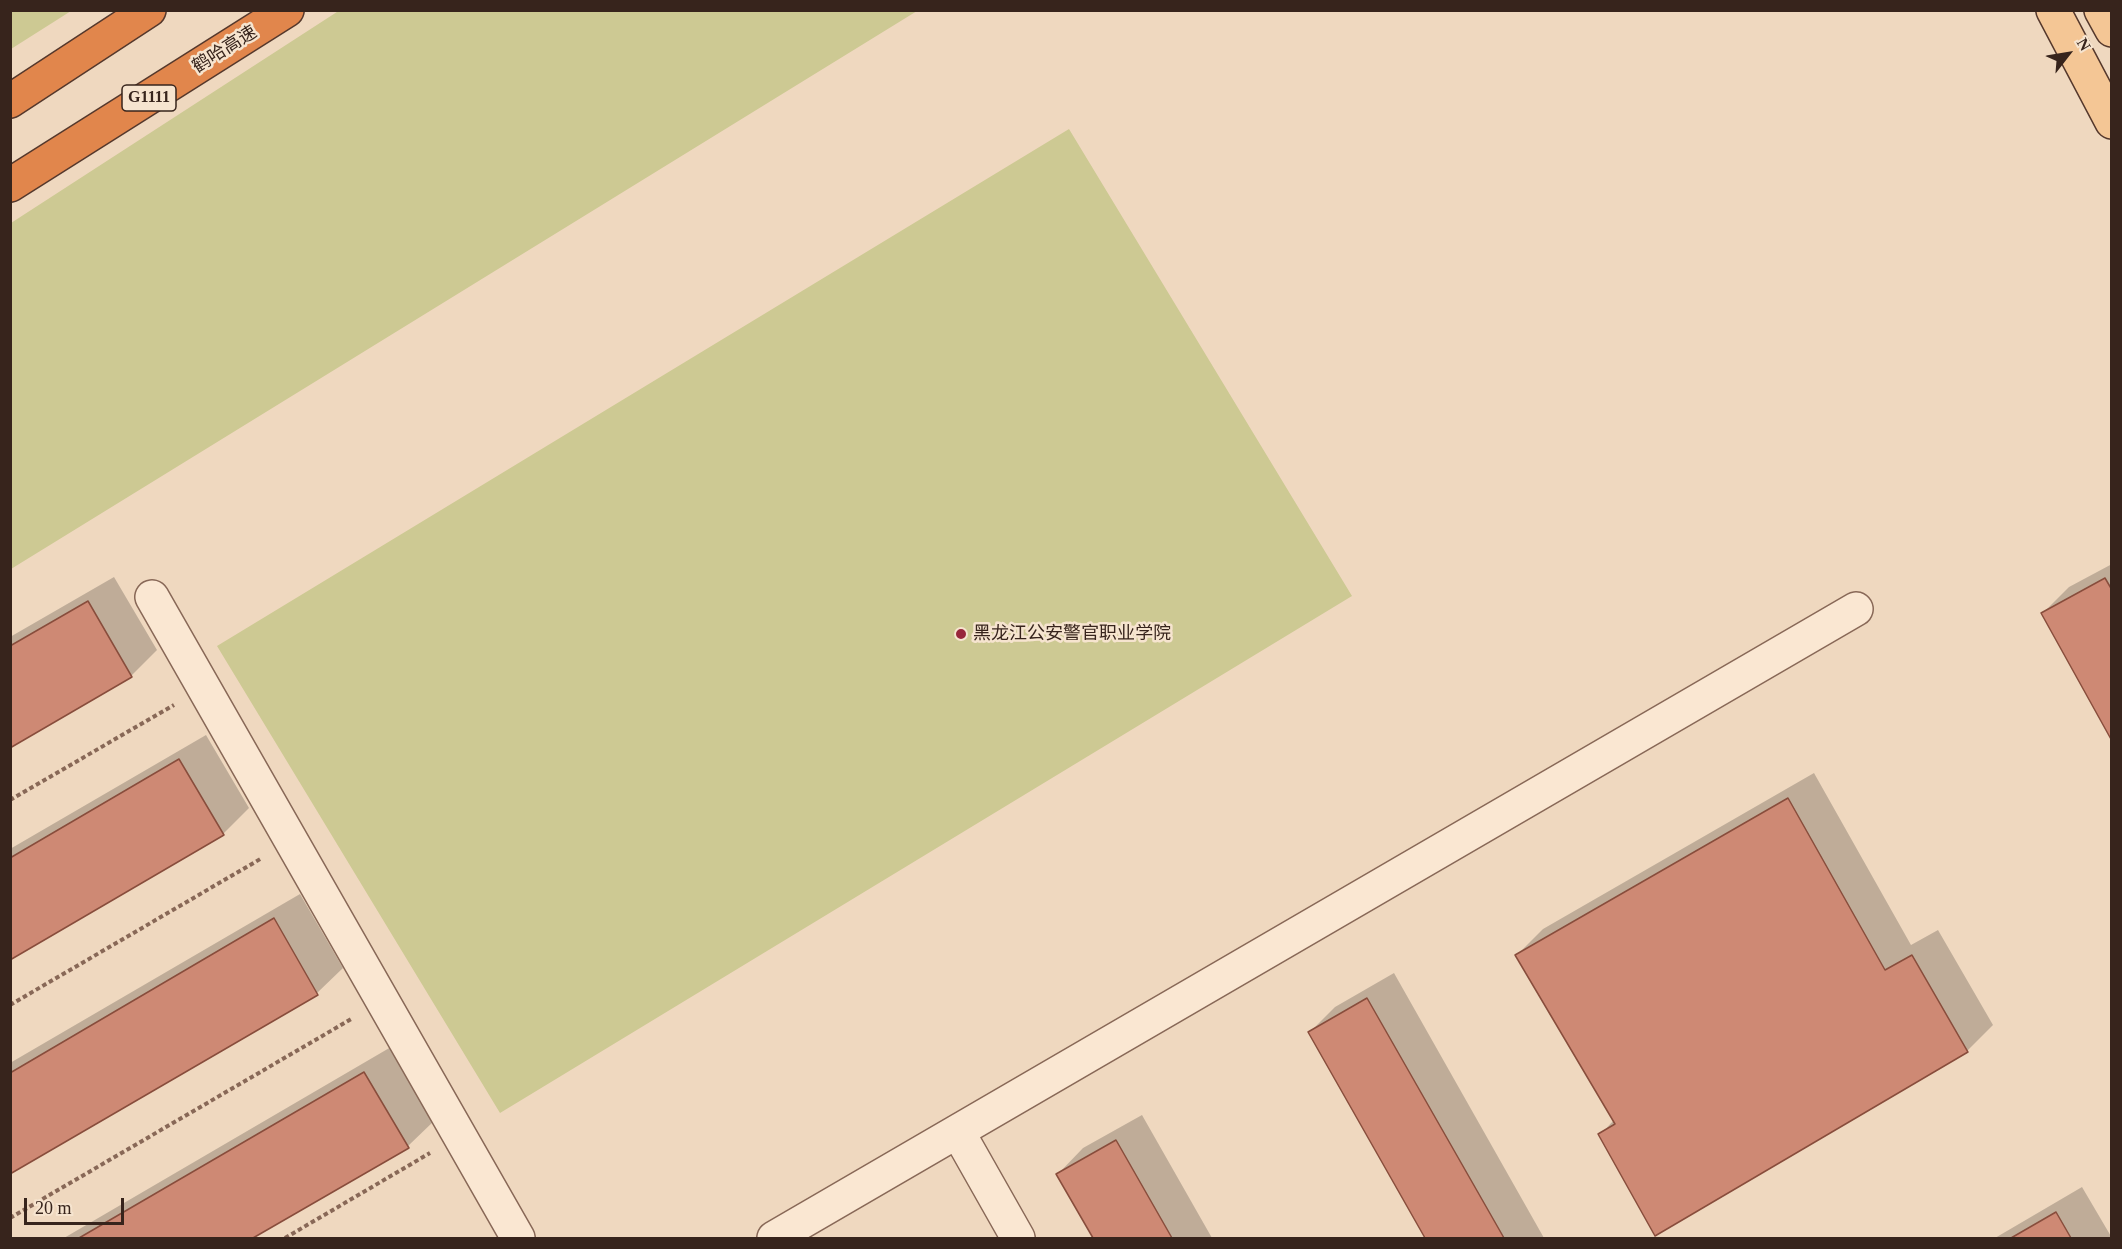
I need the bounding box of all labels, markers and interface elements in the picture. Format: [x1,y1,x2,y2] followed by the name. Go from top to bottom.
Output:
[189,22,261,78] street label: 鹤哈高速
[2038,24,2098,84] north arrow
[2074,35,2094,54] text: N
[122,85,176,111] road number: G1111
[973,623,1171,645] place label: 黑龙江公安警官职业学院
[954,627,968,641] marker: 黑龙江公安警官职业学院
[27,1186,128,1224] scale bar
[35,1198,72,1218] text: 20 m

